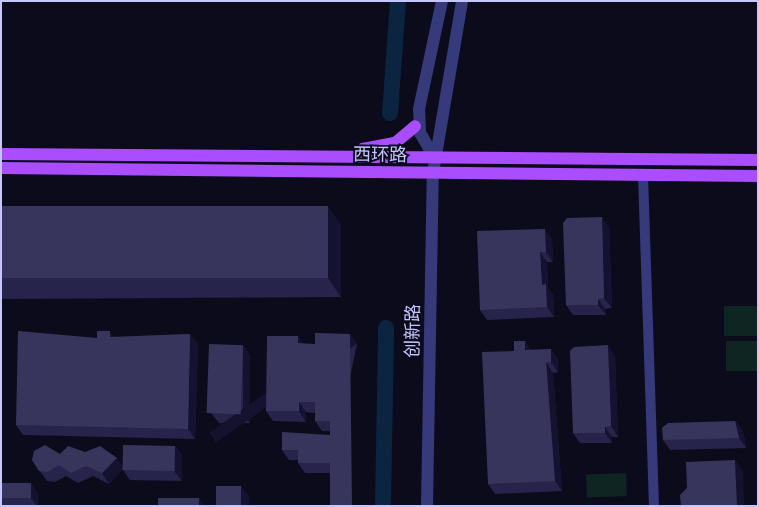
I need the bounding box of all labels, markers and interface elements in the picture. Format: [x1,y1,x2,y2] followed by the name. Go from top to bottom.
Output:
[353,144,407,166] street label: 西环路
[402,304,424,358] street label: 创新路

